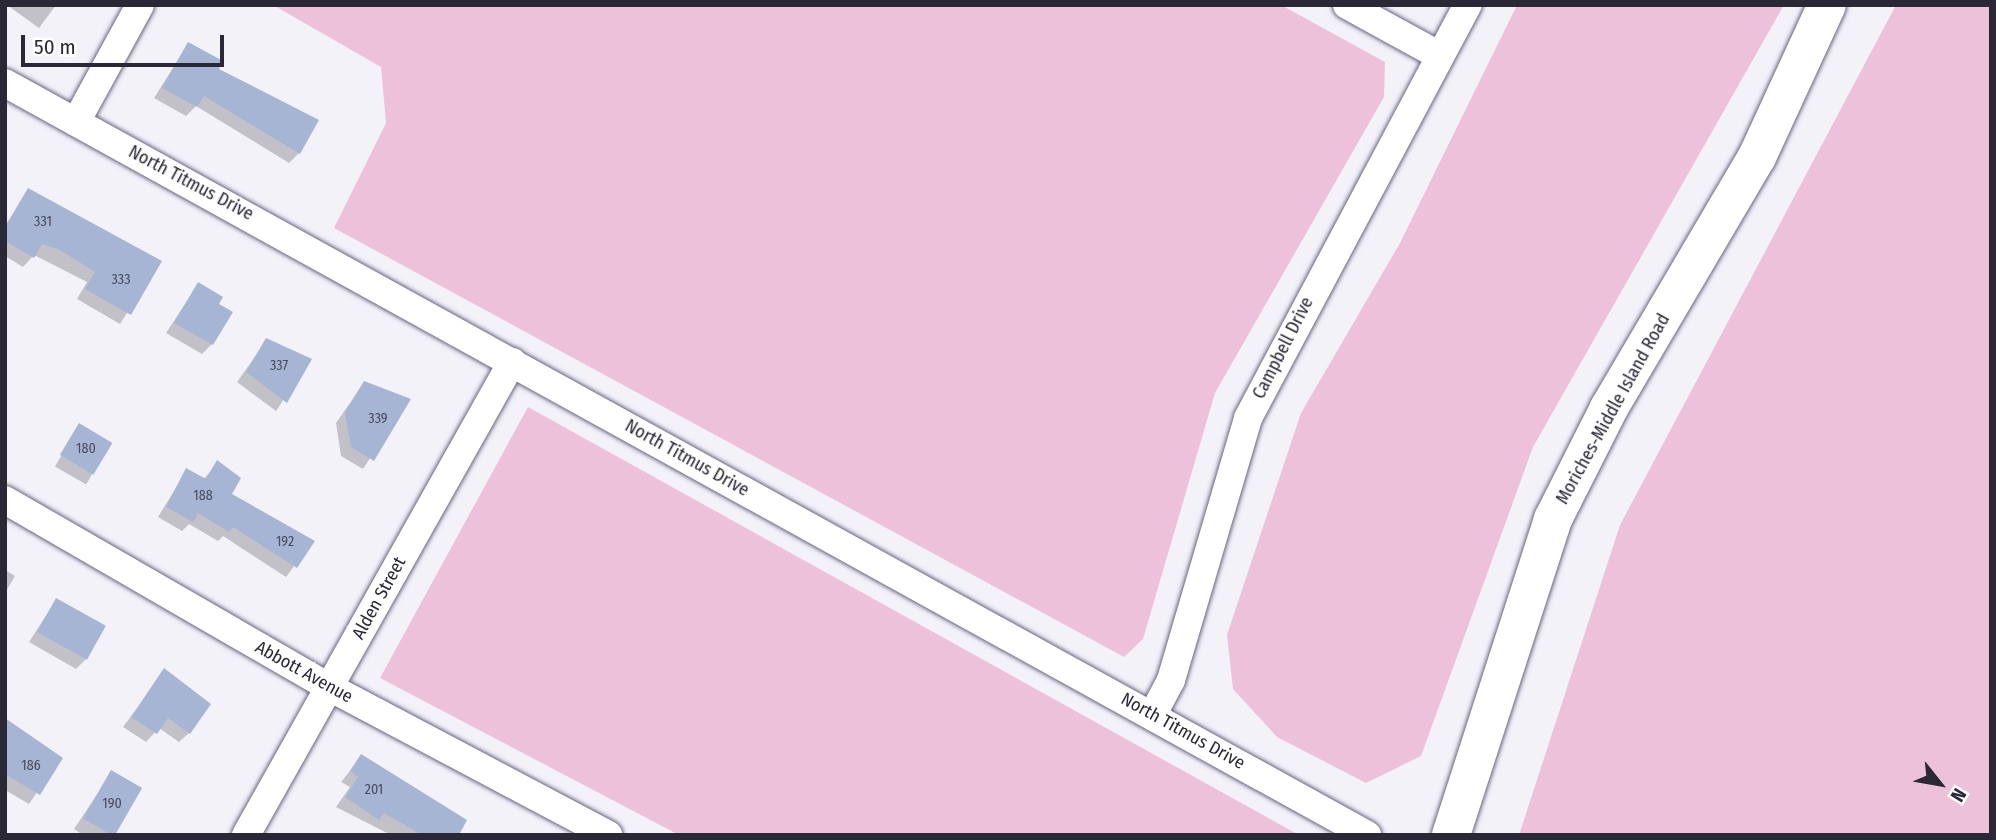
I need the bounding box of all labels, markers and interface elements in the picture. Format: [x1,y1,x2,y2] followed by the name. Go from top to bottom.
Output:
[24,21,228,65] scale bar
[34,34,76,60] text: 50 m
[125,141,257,225] street label: North Titmus Drive
[34,214,52,230] house number: 331
[112,272,130,288] house number: 333
[1248,293,1318,403] street label: Campbell Drive
[1552,310,1674,508] street label: Moriches-Middle Island Road
[270,358,288,374] house number: 337
[368,411,388,427] house number: 339
[621,415,753,501] street label: North Titmus Drive
[76,441,96,457] house number: 180
[193,488,213,504] house number: 188
[276,534,294,550] house number: 192
[348,553,410,643] street label: Alden Street
[251,636,357,708] street label: Abbott Avenue
[1117,688,1249,774] street label: North Titmus Drive
[1905,749,1975,819] north arrow
[21,758,41,774] house number: 186
[365,782,383,798] house number: 201
[1946,784,1971,806] text: N
[102,796,122,812] house number: 190

